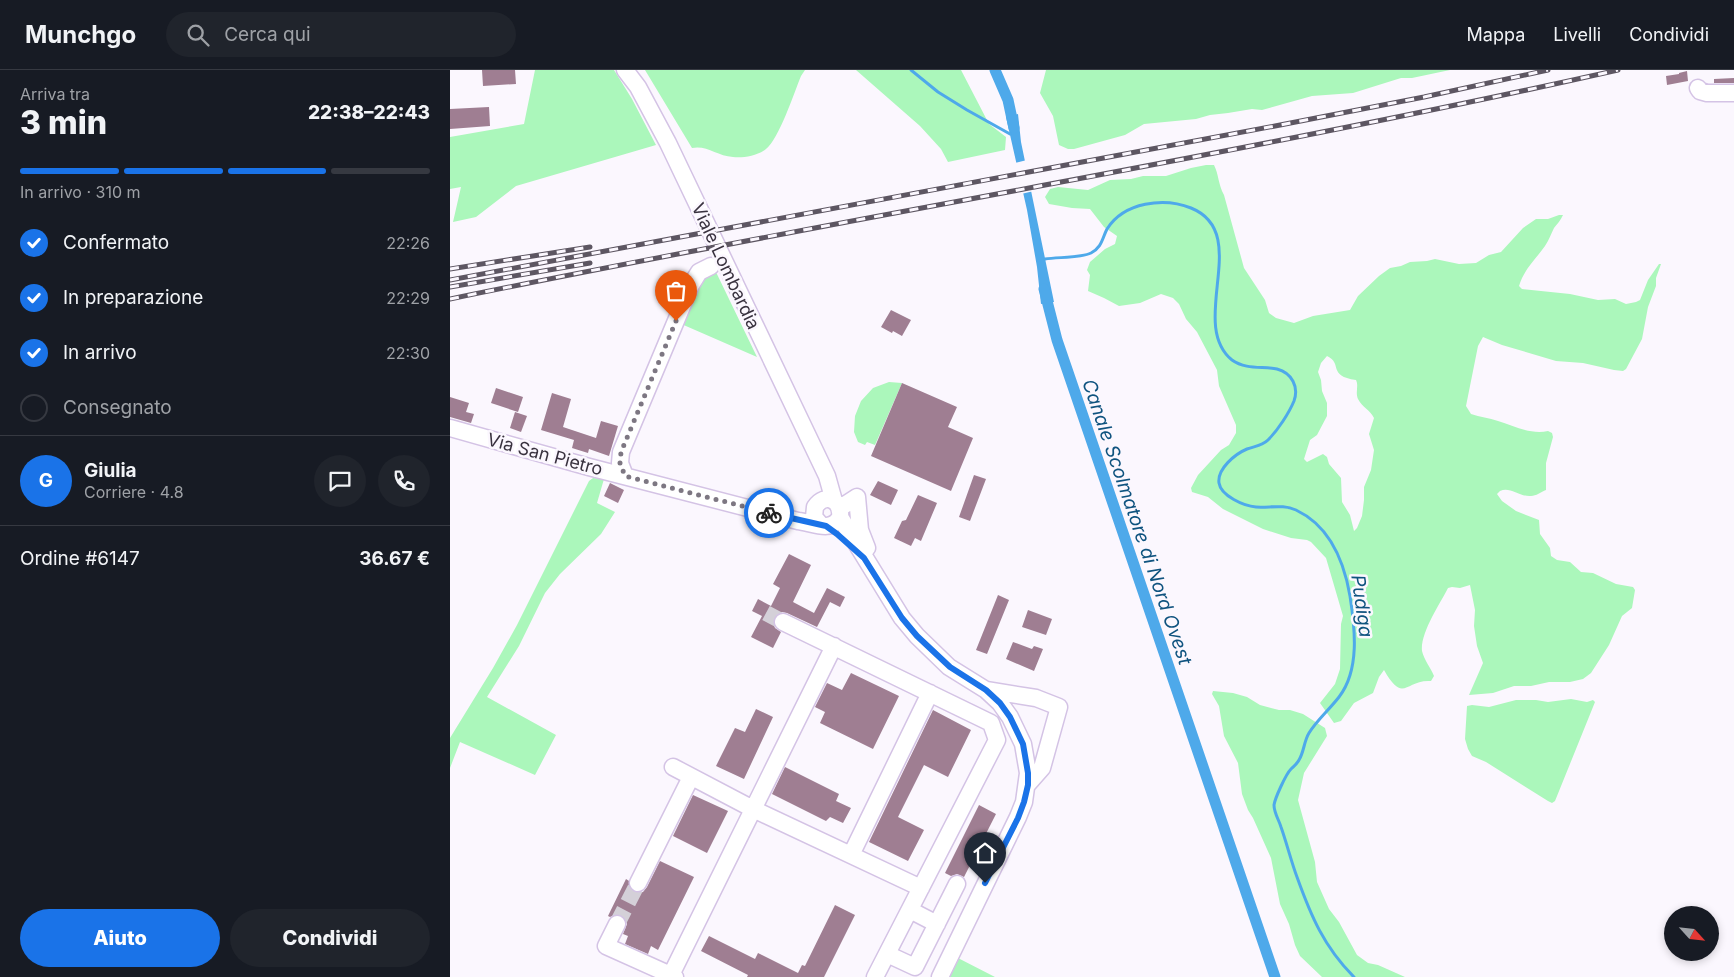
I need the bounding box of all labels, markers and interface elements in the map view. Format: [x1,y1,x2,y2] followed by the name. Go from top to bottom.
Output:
[166,12,516,57] search box
[25,20,136,49] text: Munchgo
[184,21,212,49] icon: search
[224,23,311,46] text: Cerca qui
[1467,24,1525,45] text: Mappa
[1553,24,1601,45] text: Livelli
[1629,24,1709,45] text: Condividi
[20,84,90,104] text: Arriva tra
[308,101,430,124] text: 22:38–22:43
[20,103,107,142] text: 3 min
[20,182,141,202] text: In arrivo · 310 m
[688,200,764,332] street label: Viale Lombardia
[20,229,48,257] icon: check
[63,231,169,254] text: Confermato
[386,233,430,253] text: 22:26
[655,270,697,321] pin
[662,277,690,305] icon: bag
[20,284,48,312] icon: check
[63,286,203,309] text: In preparazione
[386,288,430,308] text: 22:29
[20,339,48,367] icon: check
[63,341,137,364] text: In arrivo
[386,343,430,363] text: 22:30
[1077,376,1197,668] water label: Canale Scolmatore di Nord Ovest
[63,396,172,419] text: Consegnato
[485,428,605,480] street label: Via San Pietro
[314,455,366,507] button: chat
[378,455,430,507] button: phone
[84,459,137,482] text: Giulia
[39,469,53,492] text: G
[84,482,184,502] text: Corriere · 4.8
[744,488,794,538] courier
[755,499,783,527] icon: bike
[20,547,140,570] text: Ordine #6147
[359,547,430,570] text: 36.67 €
[1346,573,1378,639] water label: Pudiga
[964,832,1006,883] pin
[971,839,999,867] icon: home
[1664,906,1719,961] north arrow
[1664,906,1719,961] map controls
[20,909,220,967] button: Aiuto
[230,909,430,967] button: Condividi

